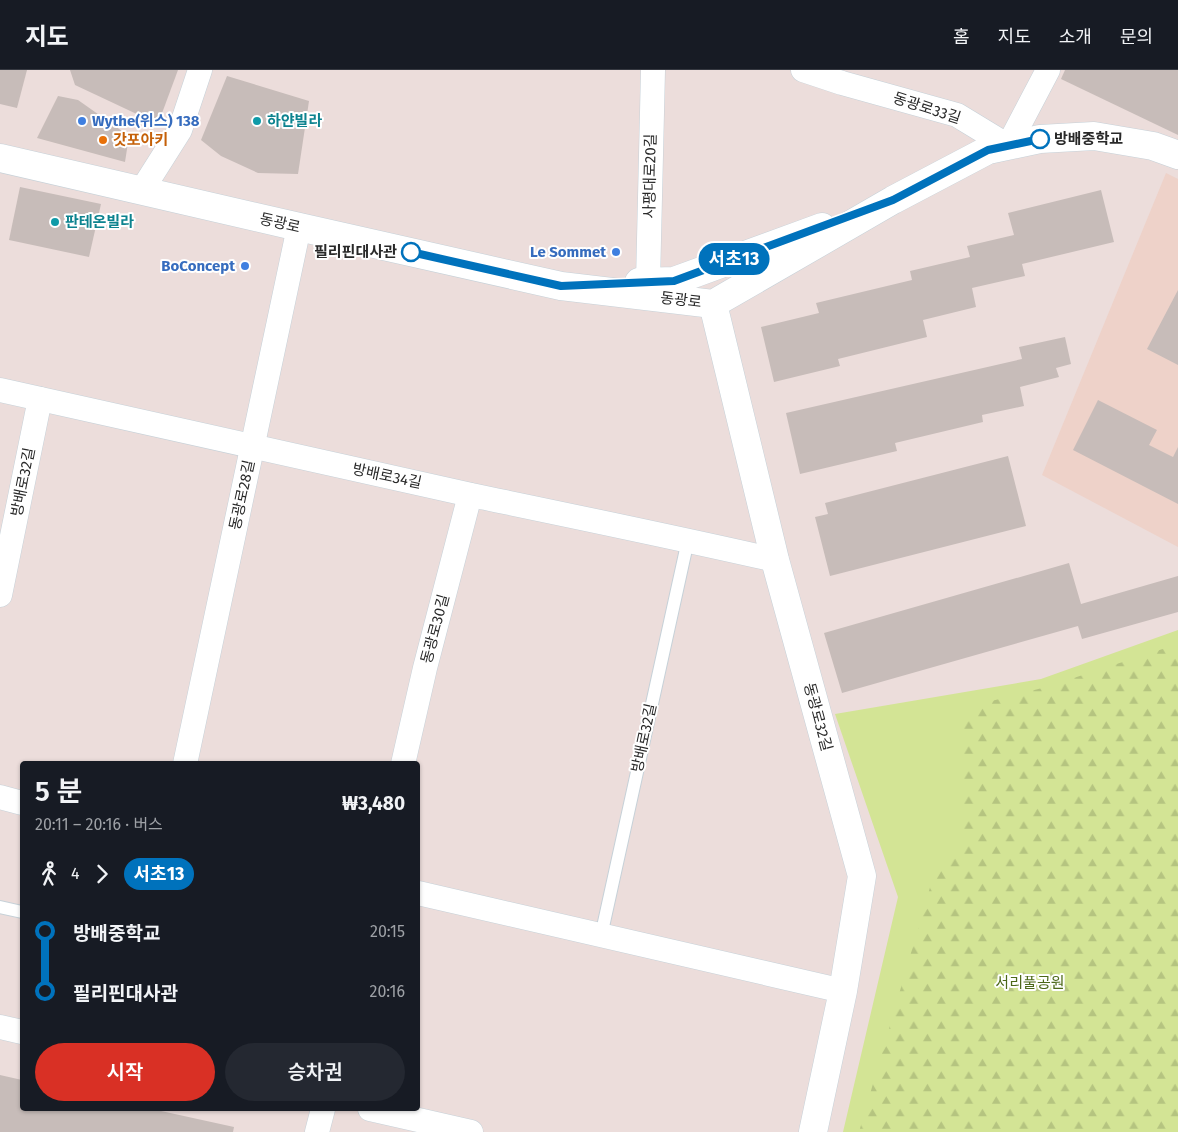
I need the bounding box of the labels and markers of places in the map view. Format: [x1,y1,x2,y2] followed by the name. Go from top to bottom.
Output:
[92,112,200,130] place label: Wythe(위스) 138
[267,112,322,130] place label: 하얀빌라
[76,115,88,127] marker: Wythe(위스) 138
[251,115,263,127] marker: 하얀빌라
[1030,129,1050,149] marker: 방배중학교
[1054,130,1123,148] place label: 방배중학교
[113,131,168,149] place label: 갓포아키
[97,134,109,146] marker: 갓포아키
[65,213,134,231] place label: 판테온빌라
[49,216,61,228] marker: 판테온빌라
[401,242,421,262] marker: 필리핀대사관
[314,243,397,261] place label: 필리핀대사관
[530,243,606,261] place label: Le Sommet
[610,246,622,258] marker: Le Sommet
[161,257,235,275] place label: BoConcept
[239,260,251,272] marker: BoConcept

